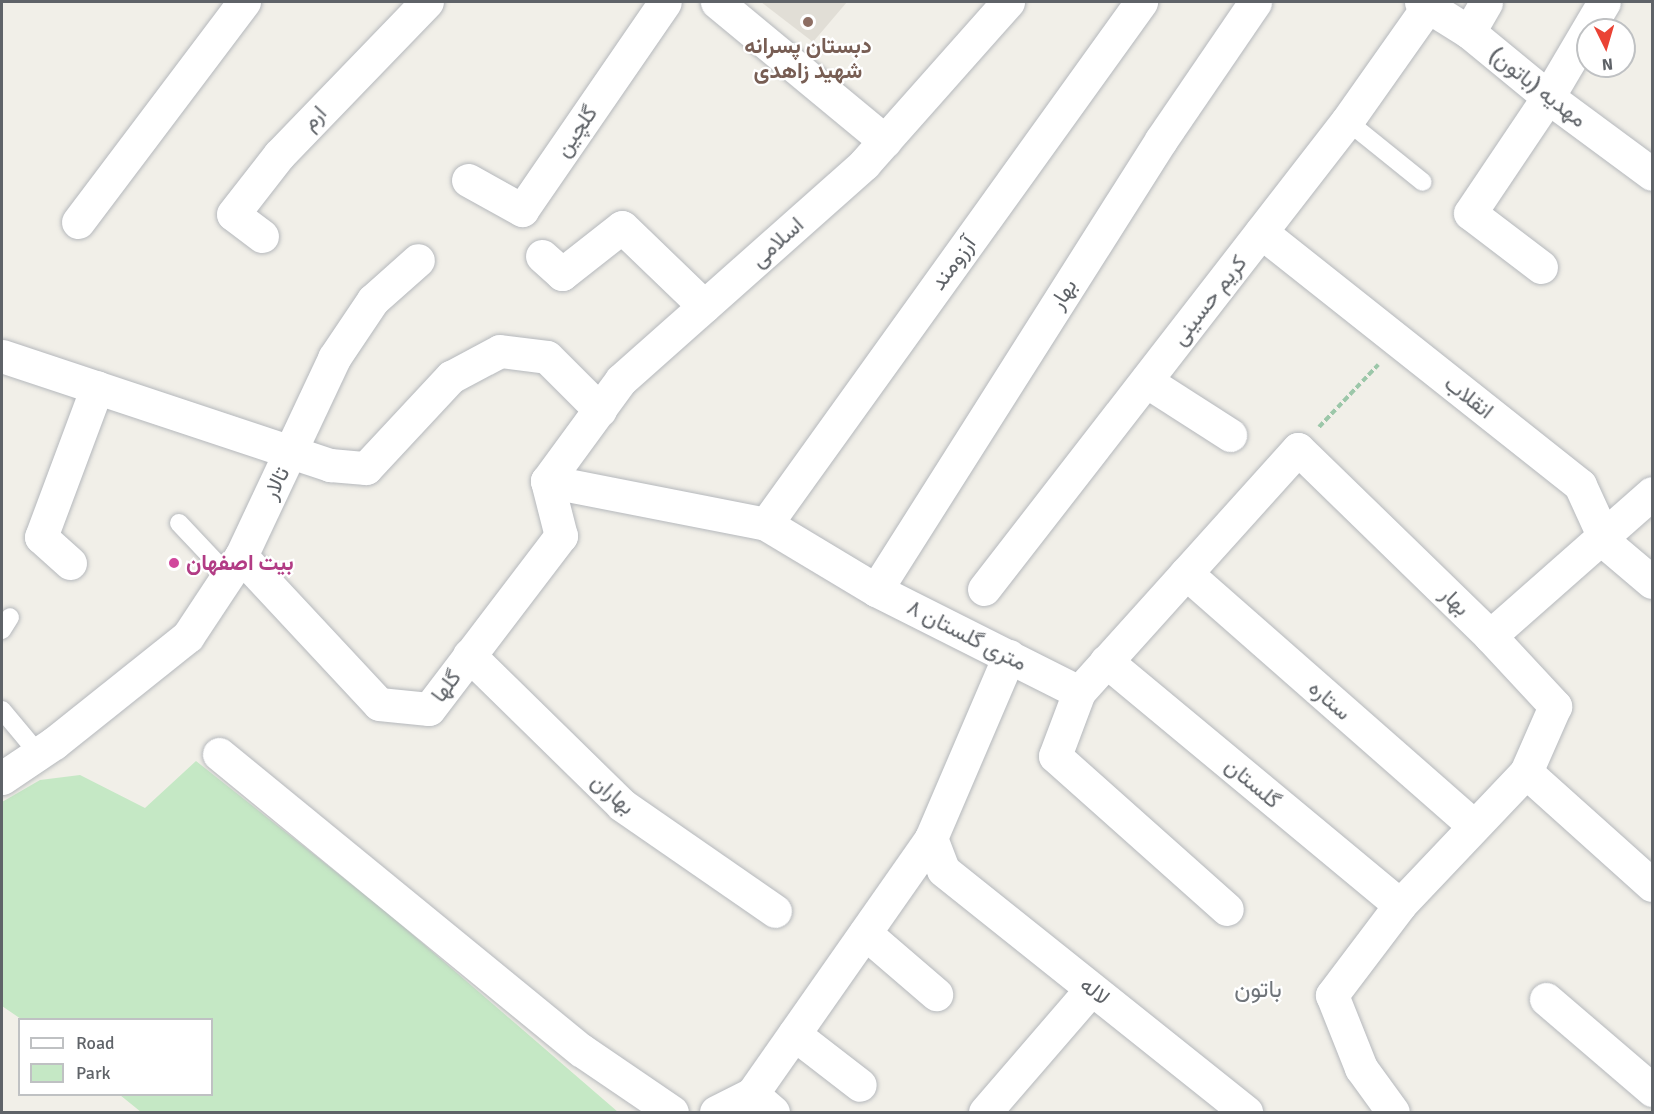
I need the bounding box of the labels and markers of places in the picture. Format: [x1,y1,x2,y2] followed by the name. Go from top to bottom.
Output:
[801,15,815,29] marker: دبستان پسرانه شهید زاهدی
[744,32,872,84] place label: دبستان پسرانه شهید زاهدی
[186,550,294,576] place label: بيت اصفهان
[167,556,181,570] marker: بيت اصفهان

